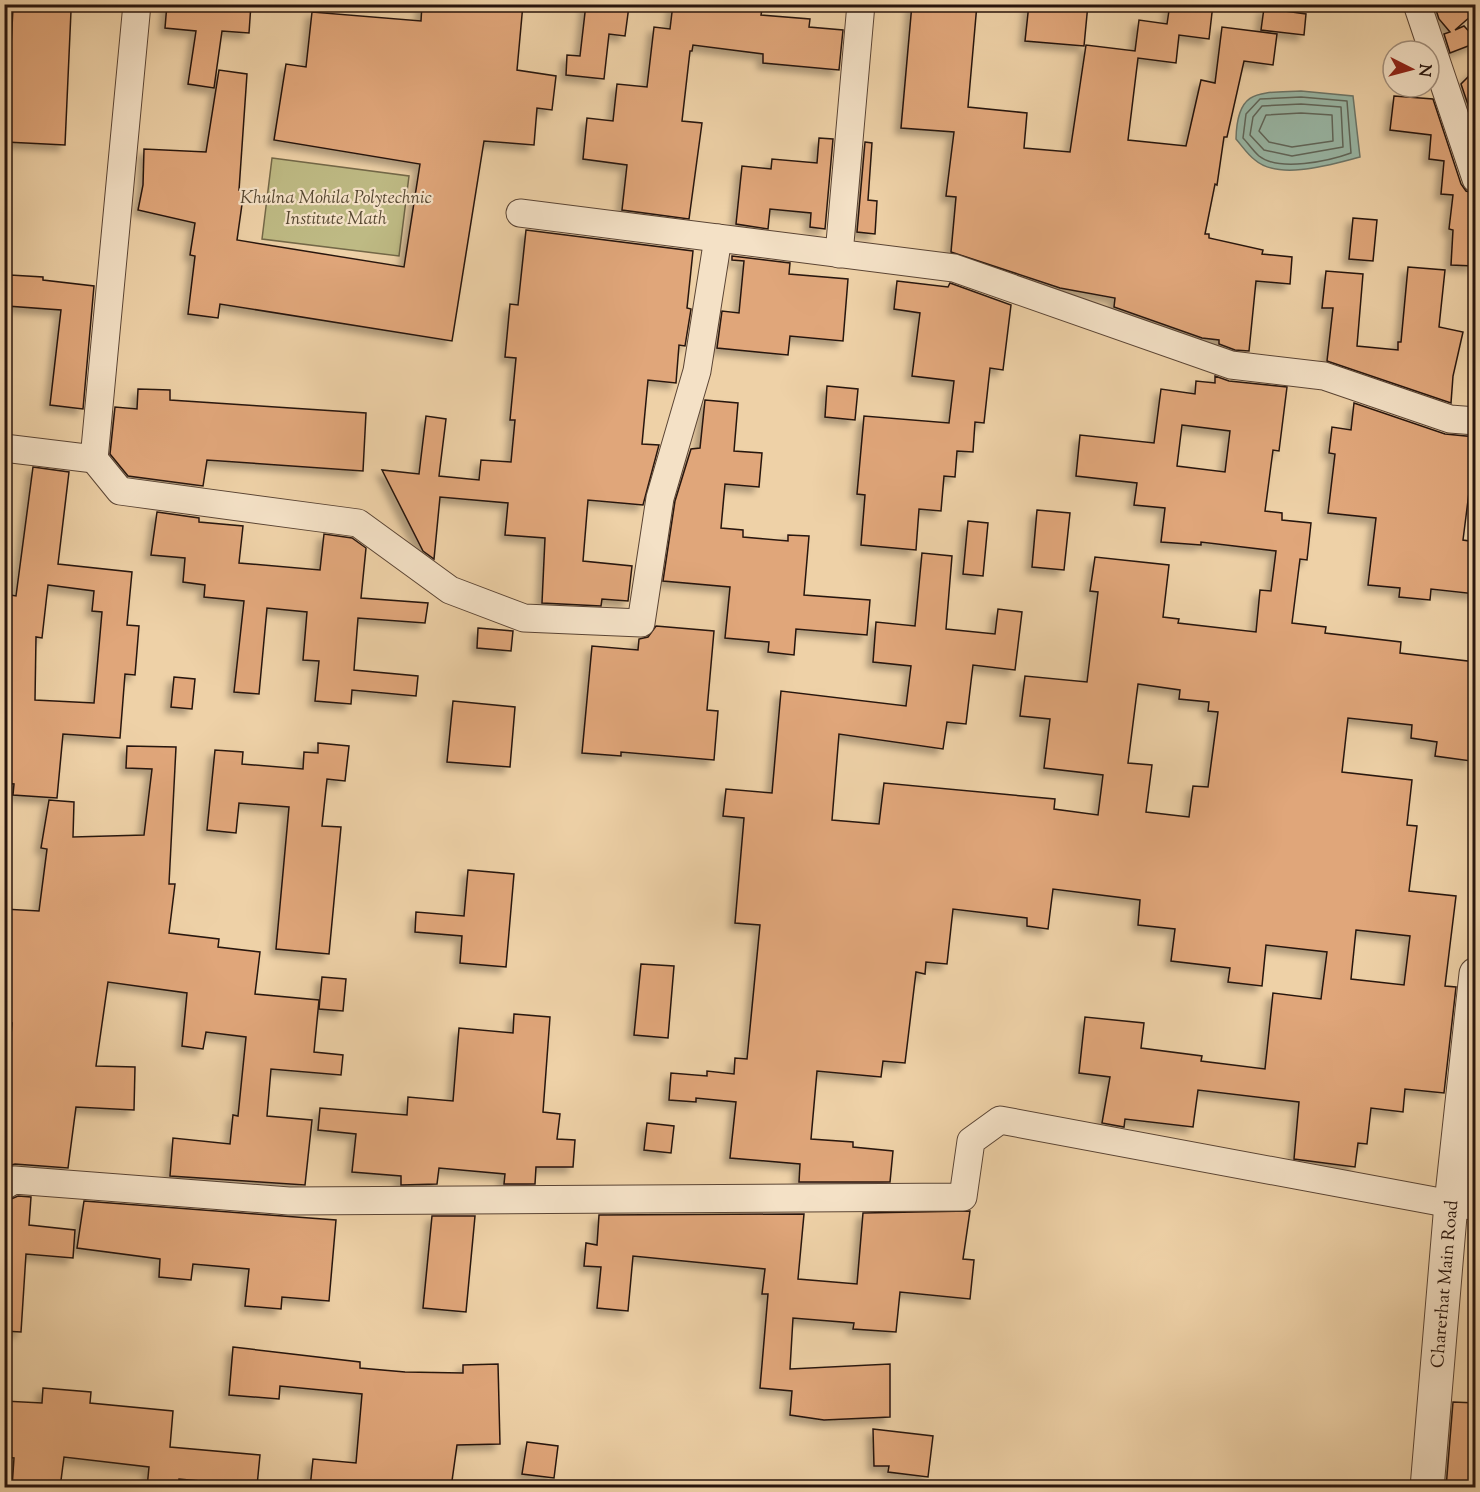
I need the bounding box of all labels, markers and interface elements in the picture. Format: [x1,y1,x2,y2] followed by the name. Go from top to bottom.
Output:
[1381,39,1441,99] north arrow
[1411,63,1436,78] text: N
[240,186,432,233] park label: Khulna Mohila Polytechnic Institute Math
[1426,1199,1466,1369] street label: Charerhat Main Road

